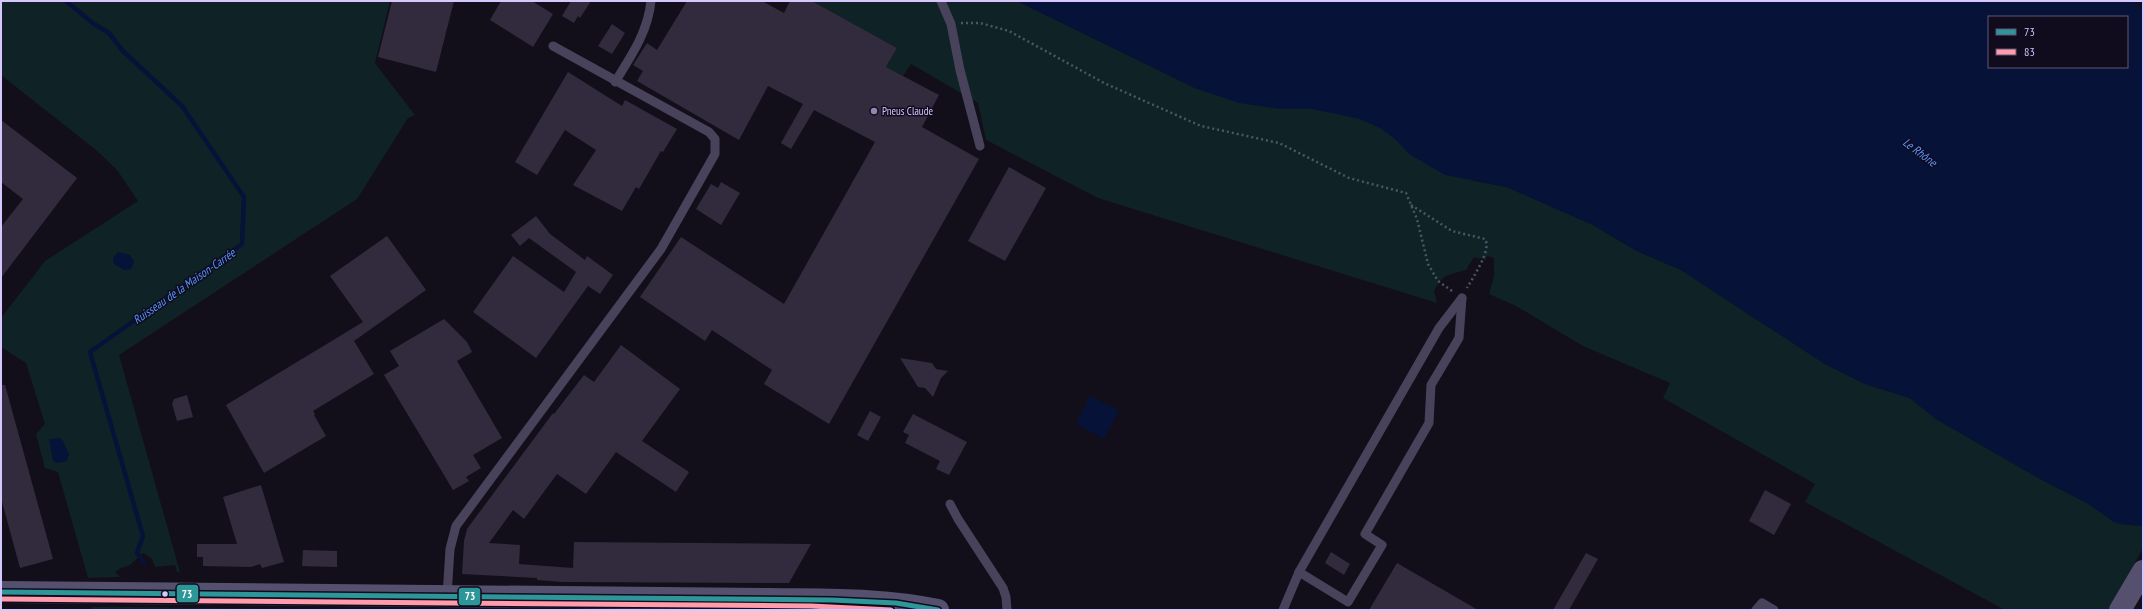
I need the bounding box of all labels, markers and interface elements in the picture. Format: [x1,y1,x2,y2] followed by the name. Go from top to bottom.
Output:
[1988,16,2128,68] legend
[2024,24,2035,39] text: 73
[2024,44,2035,59] text: 83
[882,104,933,118] place label: Pneus Claude
[869,106,879,116] marker: Pneus Claude
[1900,134,1941,170] water label: Le Rhône
[130,244,239,327] water label: Ruisseau de la Maison-Carrée
[176,584,199,603] line badge: 73
[182,587,192,601] text: 73
[458,587,481,606] line badge: 73
[160,589,170,599] unlabelled marker
[465,589,475,603] text: 73

